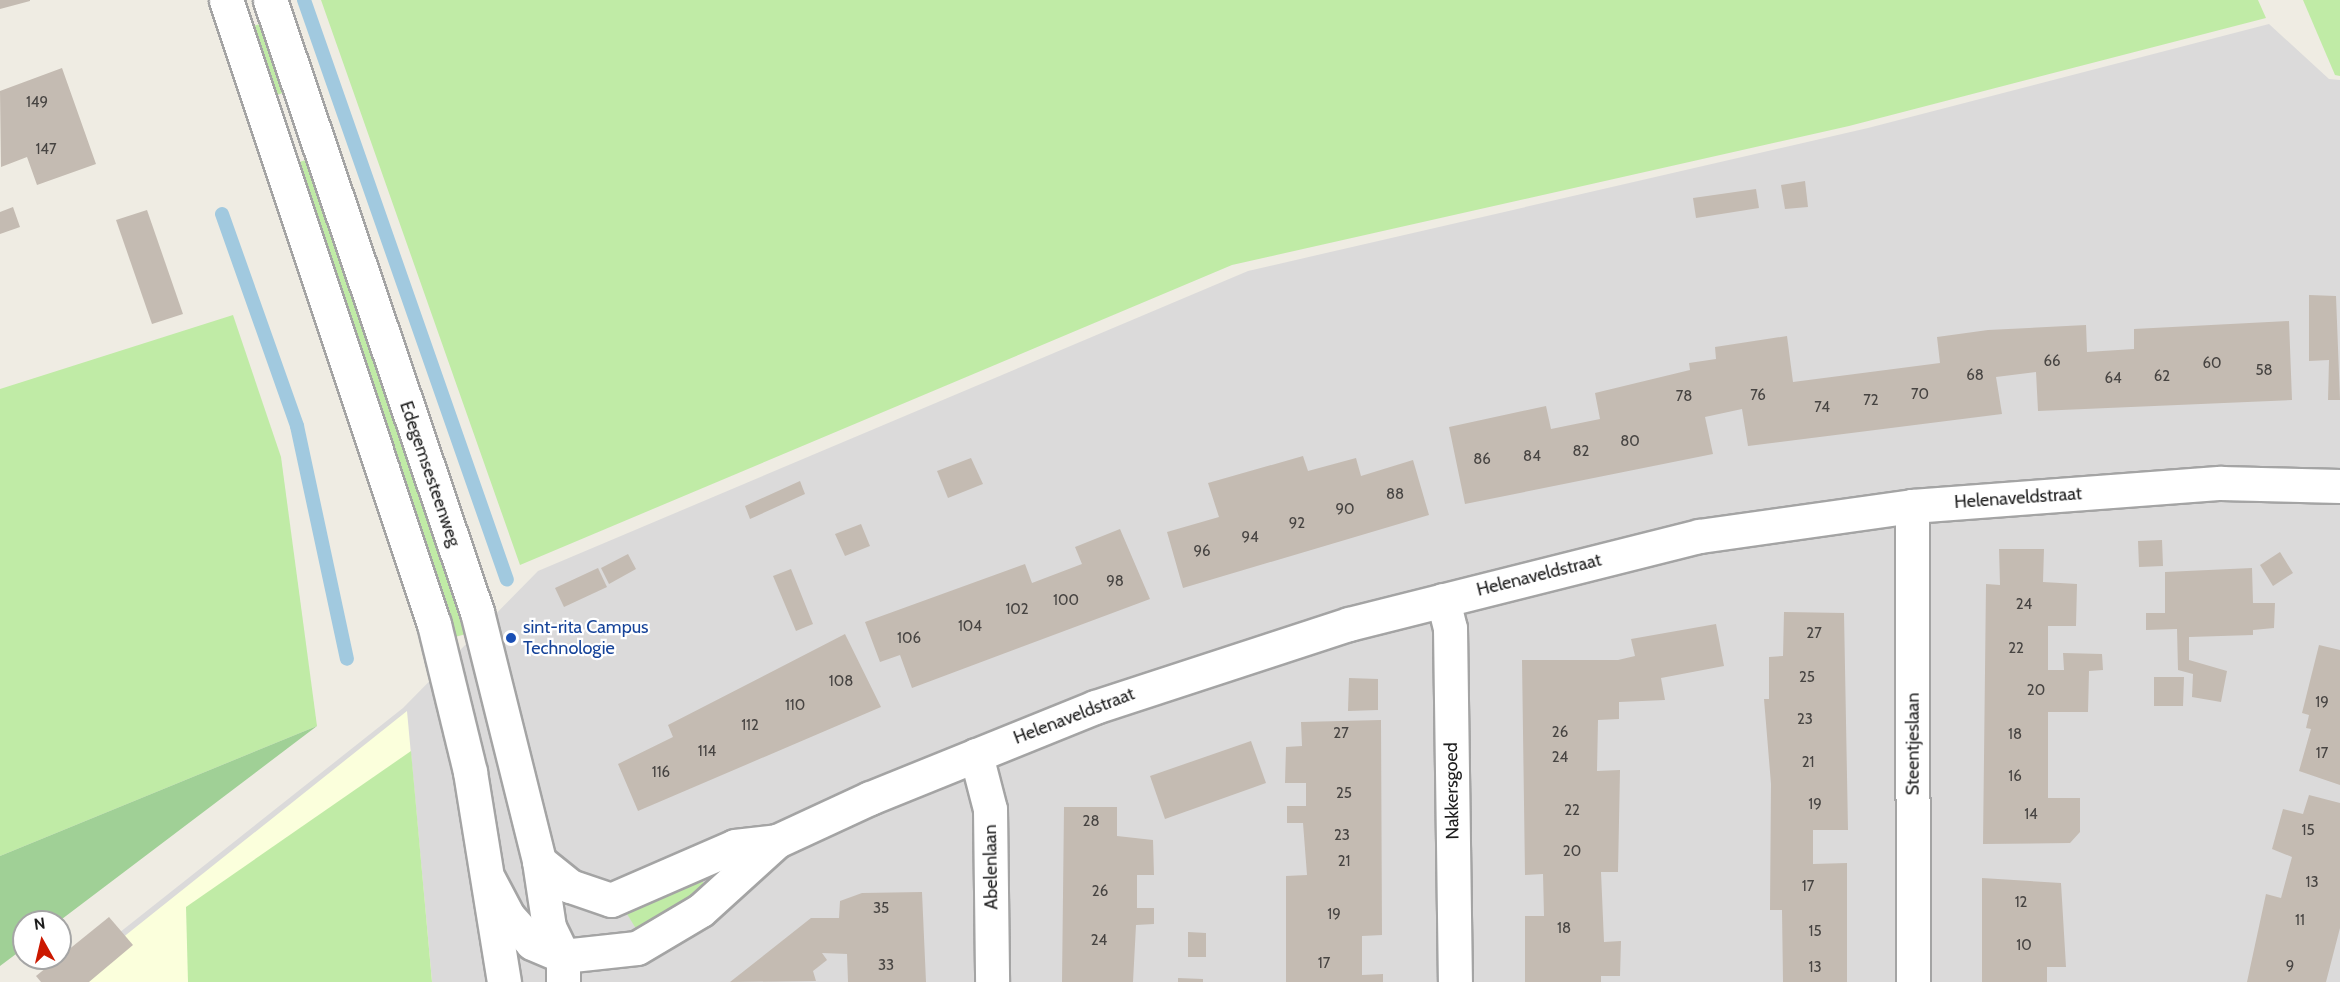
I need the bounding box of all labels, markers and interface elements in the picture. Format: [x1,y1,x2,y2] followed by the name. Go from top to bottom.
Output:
[26,94,48,112] house number: 149
[35,141,57,159] house number: 147
[2043,353,2061,371] house number: 66
[2203,355,2221,373] house number: 60
[2255,362,2273,380] house number: 58
[1966,367,1984,385] house number: 68
[2154,368,2170,386] house number: 62
[2104,370,2122,388] house number: 64
[1911,386,1929,404] house number: 70
[1750,387,1766,405] house number: 76
[1676,388,1692,406] house number: 78
[1863,392,1879,410] house number: 72
[395,398,465,550] street label: Edegemsesteenweg
[1814,399,1830,417] house number: 74
[1620,433,1640,451] house number: 80
[1573,443,1589,461] house number: 82
[1523,448,1541,466] house number: 84
[1473,451,1491,469] house number: 86
[1954,483,2082,513] street label: Helenaveldstraat
[1386,486,1404,504] house number: 88
[1336,501,1354,519] house number: 90
[1289,515,1305,533] house number: 92
[1241,529,1259,547] house number: 94
[1193,543,1211,561] house number: 96
[1474,549,1604,601] street label: Helenaveldstraat
[1106,573,1124,591] house number: 98
[1053,592,1079,610] house number: 100
[2016,596,2032,614] house number: 24
[1005,601,1029,619] house number: 102
[523,617,649,660] place label: sint-rita Campus Technologie
[958,618,982,636] house number: 104
[1806,625,1822,643] house number: 27
[897,630,921,648] house number: 106
[504,631,518,645] marker: sint-rita Campus Technologie
[2008,640,2024,658] house number: 22
[1799,669,1815,687] house number: 25
[829,673,853,691] house number: 108
[2027,682,2045,700] house number: 20
[1011,683,1137,749] street label: Helenaveldstraat
[1902,693,1924,795] street label: Steentjeslaan
[2315,694,2329,712] house number: 19
[785,697,805,715] house number: 110
[1797,711,1813,729] house number: 23
[741,717,759,735] house number: 112
[1552,724,1568,742] house number: 26
[1333,725,1349,743] house number: 27
[2008,726,2022,744] house number: 18
[1440,742,1464,840] street label: Nakkersgoed
[698,743,716,761] house number: 114
[2316,745,2328,763] house number: 17
[1552,749,1568,767] house number: 24
[1802,754,1814,772] house number: 21
[652,764,670,782] house number: 116
[2008,768,2022,786] house number: 16
[1336,785,1352,803] house number: 25
[1808,796,1822,814] house number: 19
[1564,802,1580,820] house number: 22
[2024,806,2038,824] house number: 14
[1083,813,1099,831] house number: 28
[2301,822,2315,840] house number: 15
[979,824,1003,910] street label: Abelenlaan
[1334,827,1350,845] house number: 23
[1563,843,1581,861] house number: 20
[1338,853,1350,871] house number: 21
[2305,874,2319,892] house number: 13
[1802,878,1814,896] house number: 17
[1092,883,1108,901] house number: 26
[2015,894,2027,912] house number: 12
[873,900,889,918] house number: 35
[1327,906,1341,924] house number: 19
[12,910,72,970] north arrow
[2295,912,2305,930] house number: 11
[33,913,47,934] text: N
[1557,920,1571,938] house number: 18
[1808,923,1822,941] house number: 15
[1091,932,1107,950] house number: 24
[2016,937,2032,955] house number: 10
[1318,955,1330,973] house number: 17
[878,957,894,975] house number: 33
[2286,958,2294,976] house number: 9
[1808,959,1822,977] house number: 13

